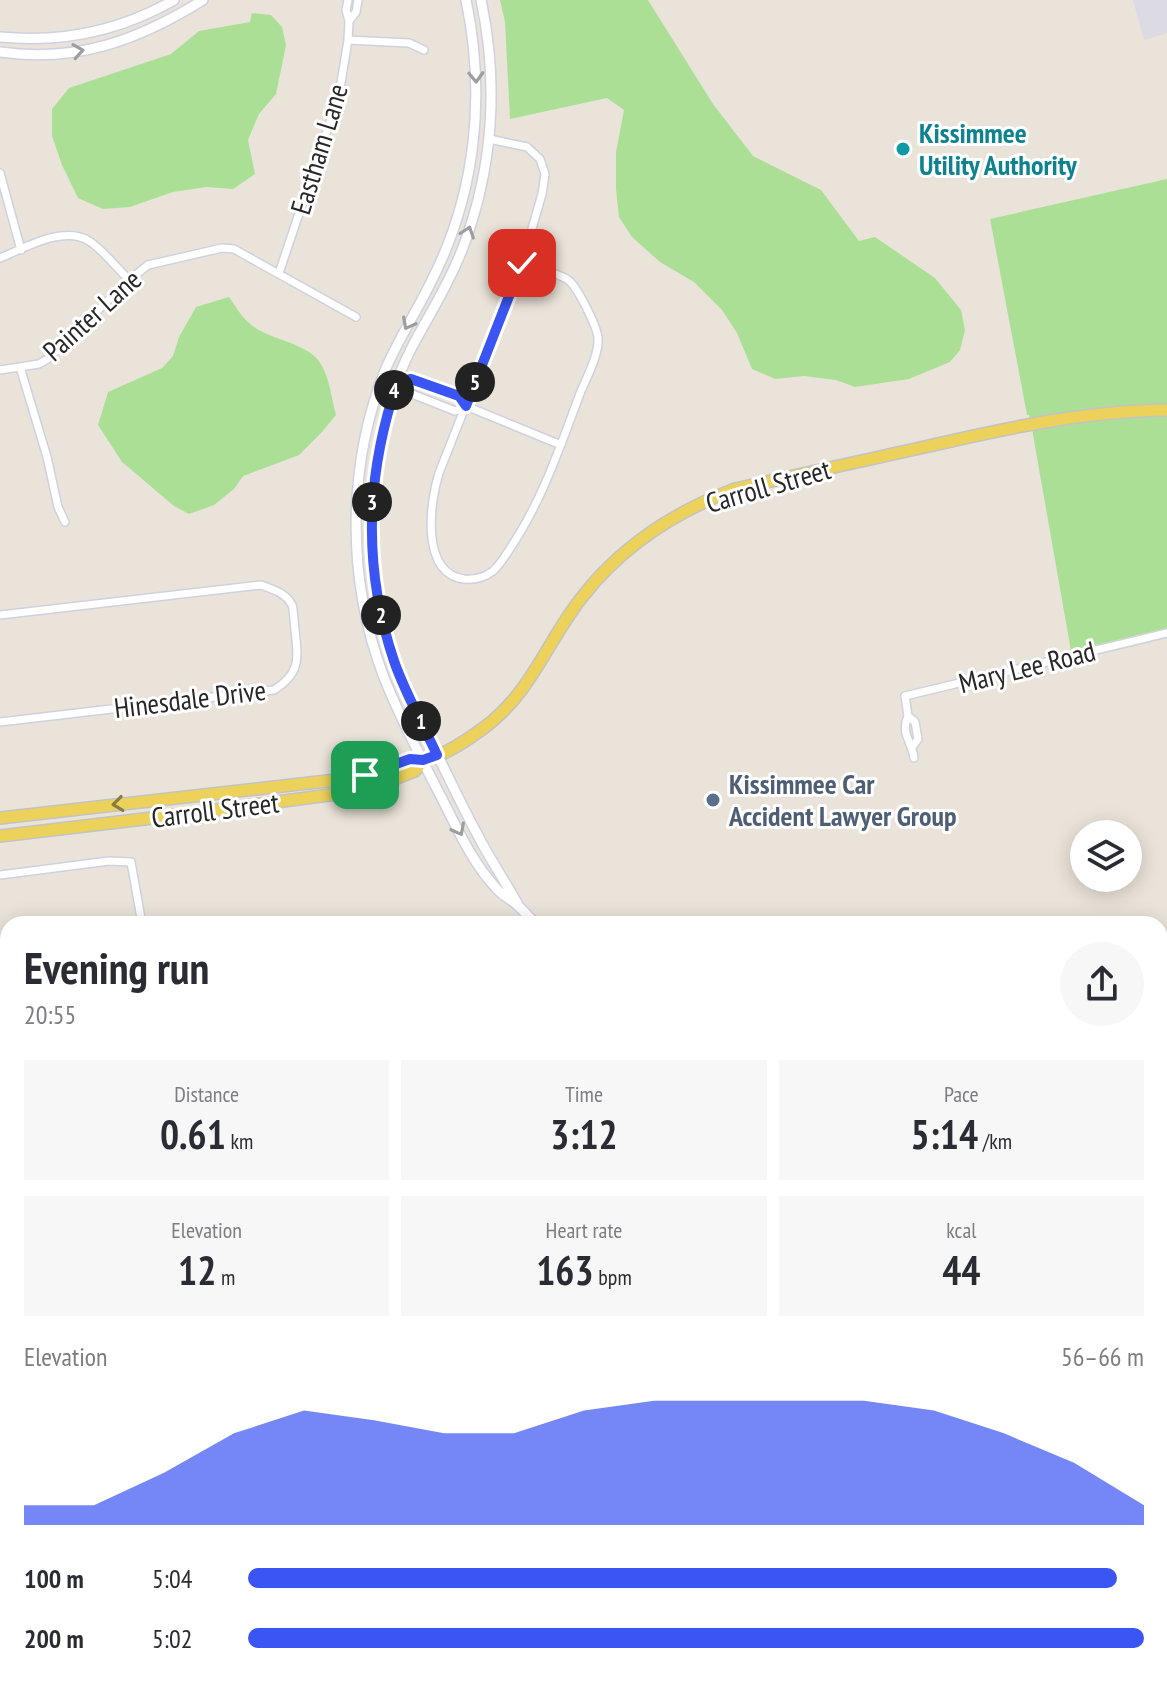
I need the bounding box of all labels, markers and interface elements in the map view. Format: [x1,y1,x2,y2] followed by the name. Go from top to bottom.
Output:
[71,43,84,60] one-way arrow
[467,71,484,84] one-way arrow
[281,79,356,219] street label: Eastham Lane
[919,114,1077,183] place label: Kissimmee Utility Authority
[894,140,912,158] marker: Kissimmee Utility Authority
[459,226,475,240] one-way arrow
[488,229,556,297] pin
[500,241,544,285] icon: check
[35,261,149,369] street label: Painter Lane
[402,316,417,330] one-way arrow
[455,362,495,402] pin: 5
[470,368,480,396] text: 5
[374,370,414,410] pin: 4
[389,376,399,404] text: 4
[701,450,835,521] street label: Carroll Street
[352,482,392,522] pin: 3
[367,488,377,516] text: 3
[361,595,401,635] pin: 2
[376,601,386,629] text: 2
[955,632,1099,701] street label: Mary Lee Road
[112,671,268,726] street label: Hinesdale Drive
[401,701,441,741] pin: 1
[416,707,426,735] text: 1
[331,741,399,809] pin
[343,753,387,797] icon: arrive
[728,765,956,834] place label: Kissimmee Car Accident Lawyer Group
[149,783,281,836] street label: Carroll Street
[704,791,722,809] marker: Kissimmee Car Accident Lawyer Group
[111,795,125,812] one-way arrow
[1070,820,1142,892] map controls
[1070,820,1142,892] button: layers
[449,821,464,836] one-way arrow
[24,939,209,996] text: Evening run
[1060,942,1144,1026] button: share
[24,998,76,1031] text: 20:55
[174,1080,239,1108] text: Distance
[565,1080,603,1108] text: Time
[944,1080,979,1108] text: Pace
[160,1108,226,1160] text: 0.61
[550,1108,618,1160] text: 3:12
[911,1108,978,1160] text: 5:14
[226,1127,253,1155] text: km
[978,1127,1012,1155] text: /km
[171,1216,242,1244] text: Elevation
[546,1216,622,1244] text: Heart rate
[946,1216,976,1244] text: kcal
[178,1244,216,1296] text: 12
[536,1244,594,1296] text: 163
[942,1244,980,1296] text: 44
[216,1263,235,1291] text: m
[594,1263,632,1291] text: bpm
[24,1340,107,1373] text: Elevation
[1061,1340,1144,1373] text: 56–66 m
[24,1562,84,1595] text: 100 m
[152,1562,192,1595] text: 5:04
[24,1622,84,1655] text: 200 m
[152,1622,192,1655] text: 5:02

